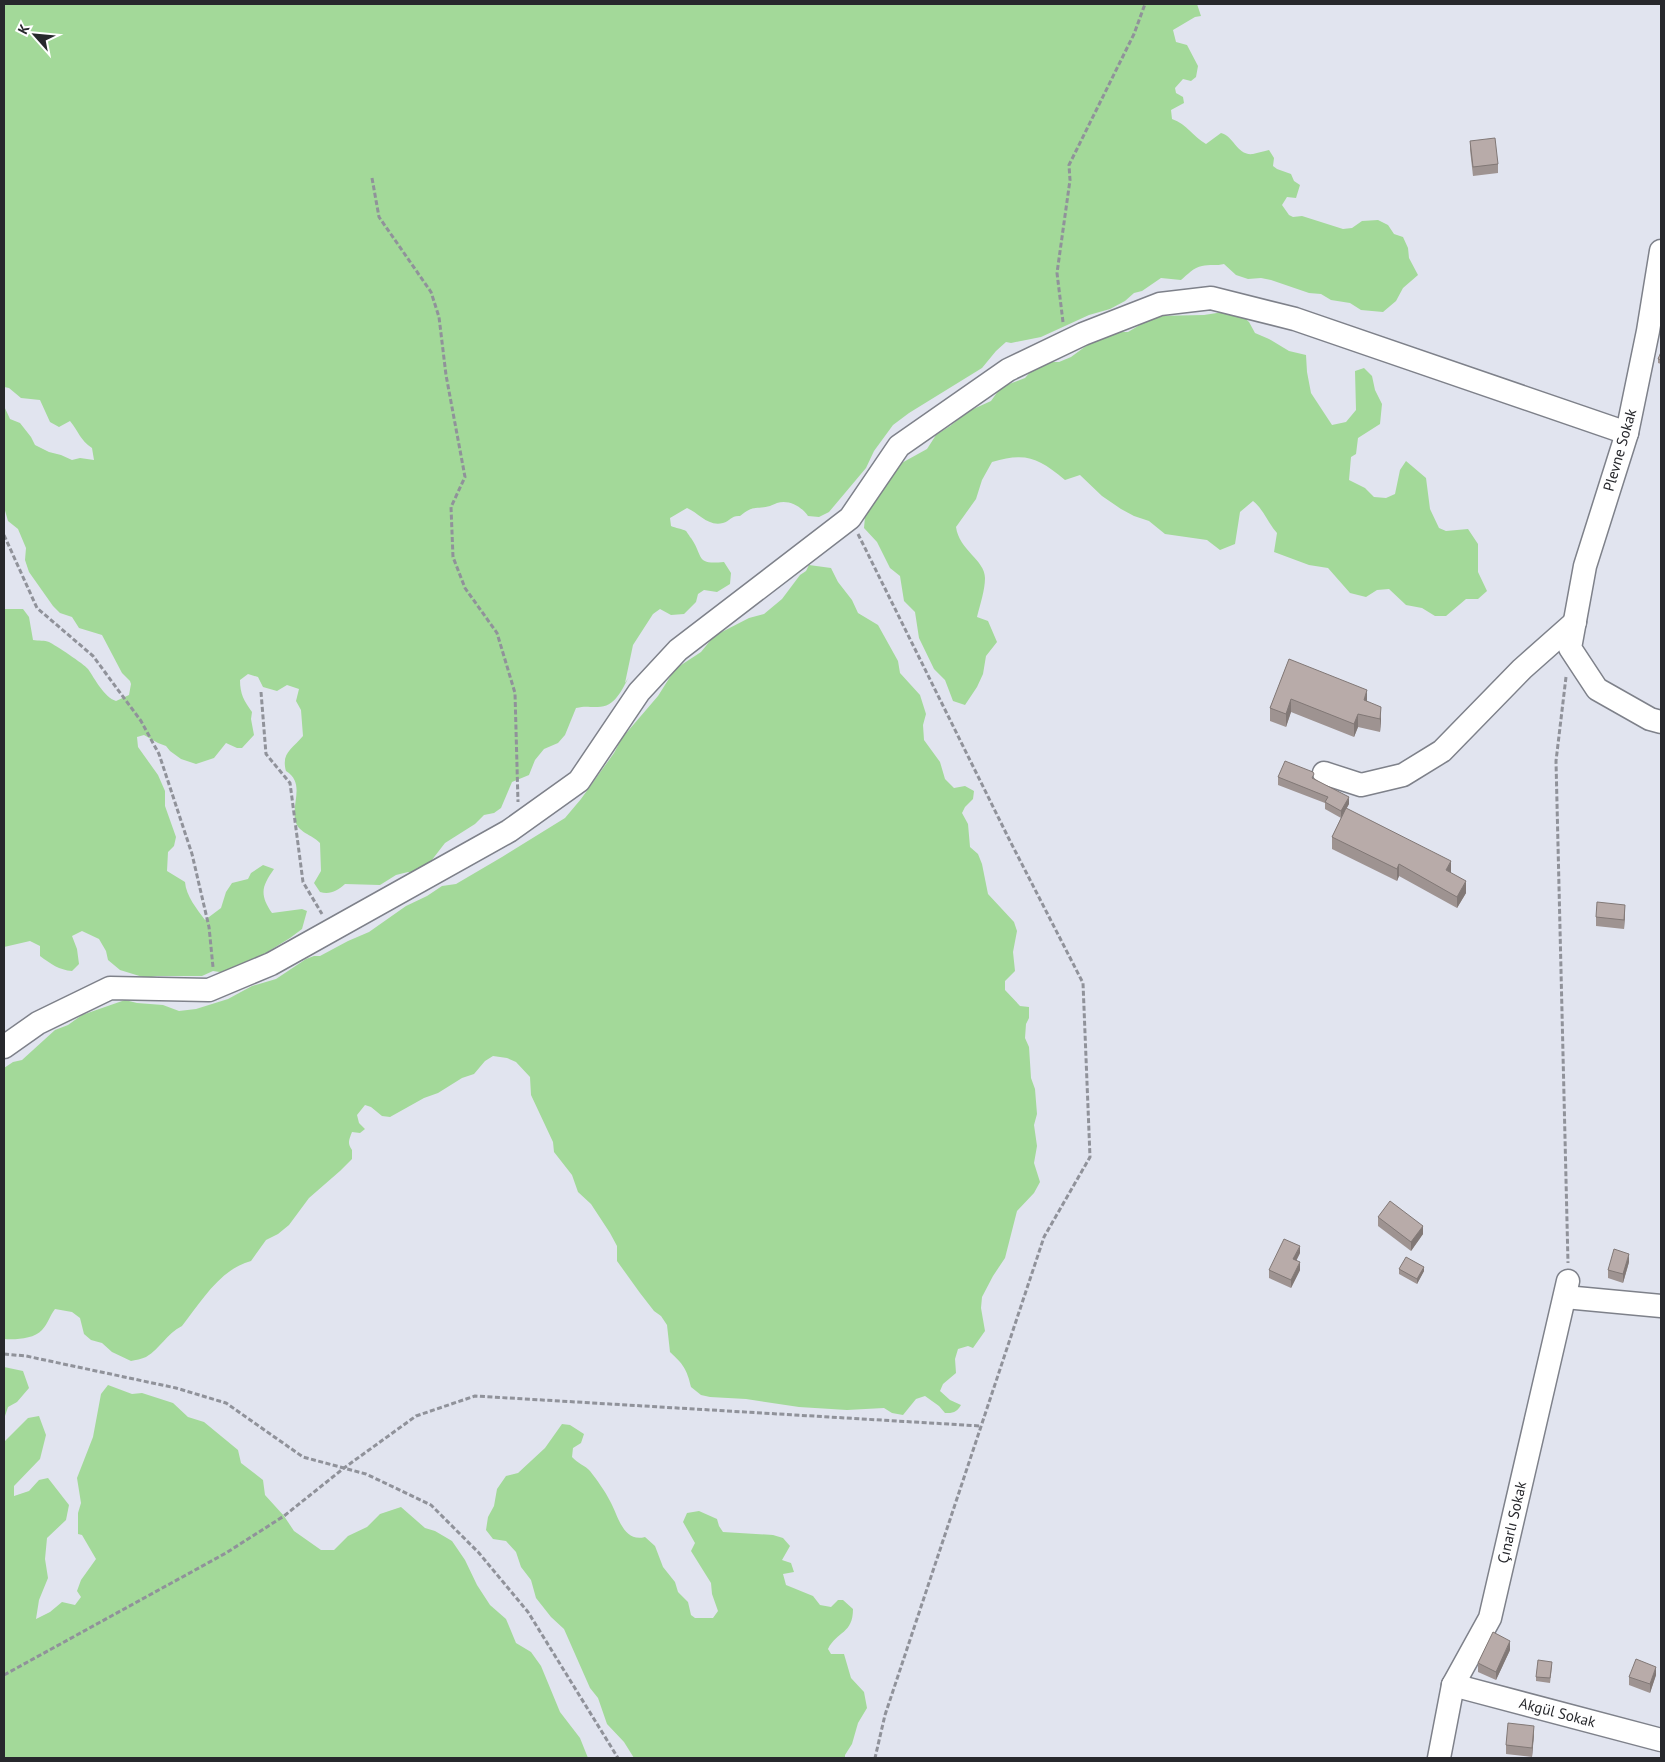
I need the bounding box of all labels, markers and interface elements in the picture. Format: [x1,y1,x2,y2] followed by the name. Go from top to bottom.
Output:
[10,10,60,60] north arrow
[13,21,34,37] text: K
[1599,406,1641,493] street label: Plevne Sokak
[1493,1479,1531,1565] street label: Çınarlı Sokak
[1517,1693,1599,1732] street label: Akgül Sokak

